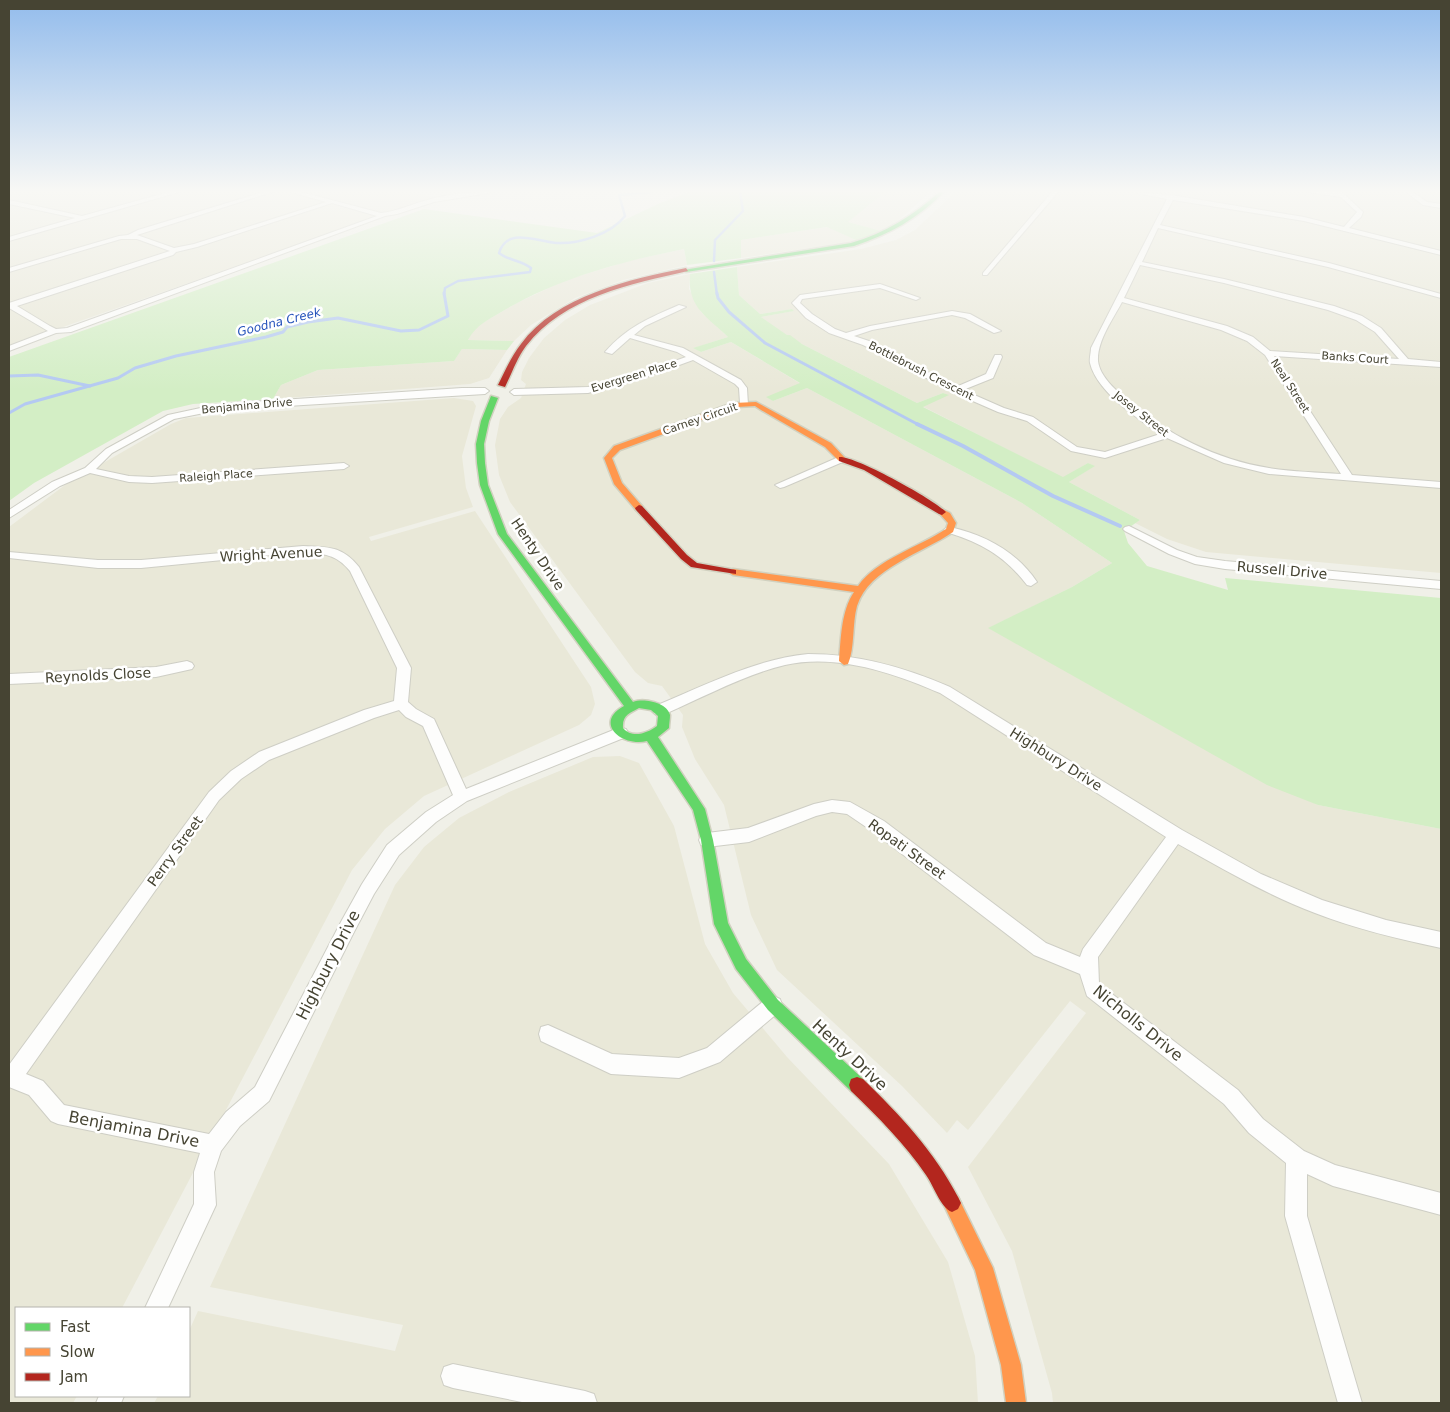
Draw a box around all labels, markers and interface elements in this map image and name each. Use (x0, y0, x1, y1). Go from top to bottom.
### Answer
water label: Goodna Creek (236, 305, 323, 339)
street label: Bottlebrush Crescent (866, 339, 976, 403)
street label: Banks Court (1321, 349, 1390, 367)
street label: Evergreen Place (590, 357, 679, 395)
street label: Neal Street (1268, 357, 1313, 416)
street label: Josey Street (1110, 388, 1172, 440)
street label: Benjamina Drive (201, 396, 293, 416)
street label: Carney Circuit (661, 400, 740, 438)
street label: Raleigh Place (179, 467, 253, 485)
street label: Henty Drive (508, 515, 568, 593)
street label: Wright Avenue (219, 543, 323, 565)
street label: Russell Drive (1236, 558, 1328, 582)
street label: Reynolds Close (45, 664, 151, 686)
street label: Highbury Drive (1007, 724, 1105, 794)
street label: Perry Street (144, 812, 206, 889)
street label: Ropati Street (865, 816, 949, 883)
street label: Highbury Drive (292, 907, 364, 1023)
street label: Nicholls Drive (1089, 981, 1187, 1065)
street label: Henty Drive (809, 1015, 891, 1095)
street label: Benjamina Drive (67, 1107, 201, 1151)
legend (15, 1307, 190, 1397)
text: Fast (60, 1318, 90, 1336)
text: Slow (60, 1343, 95, 1361)
text: Jam (59, 1368, 88, 1386)

